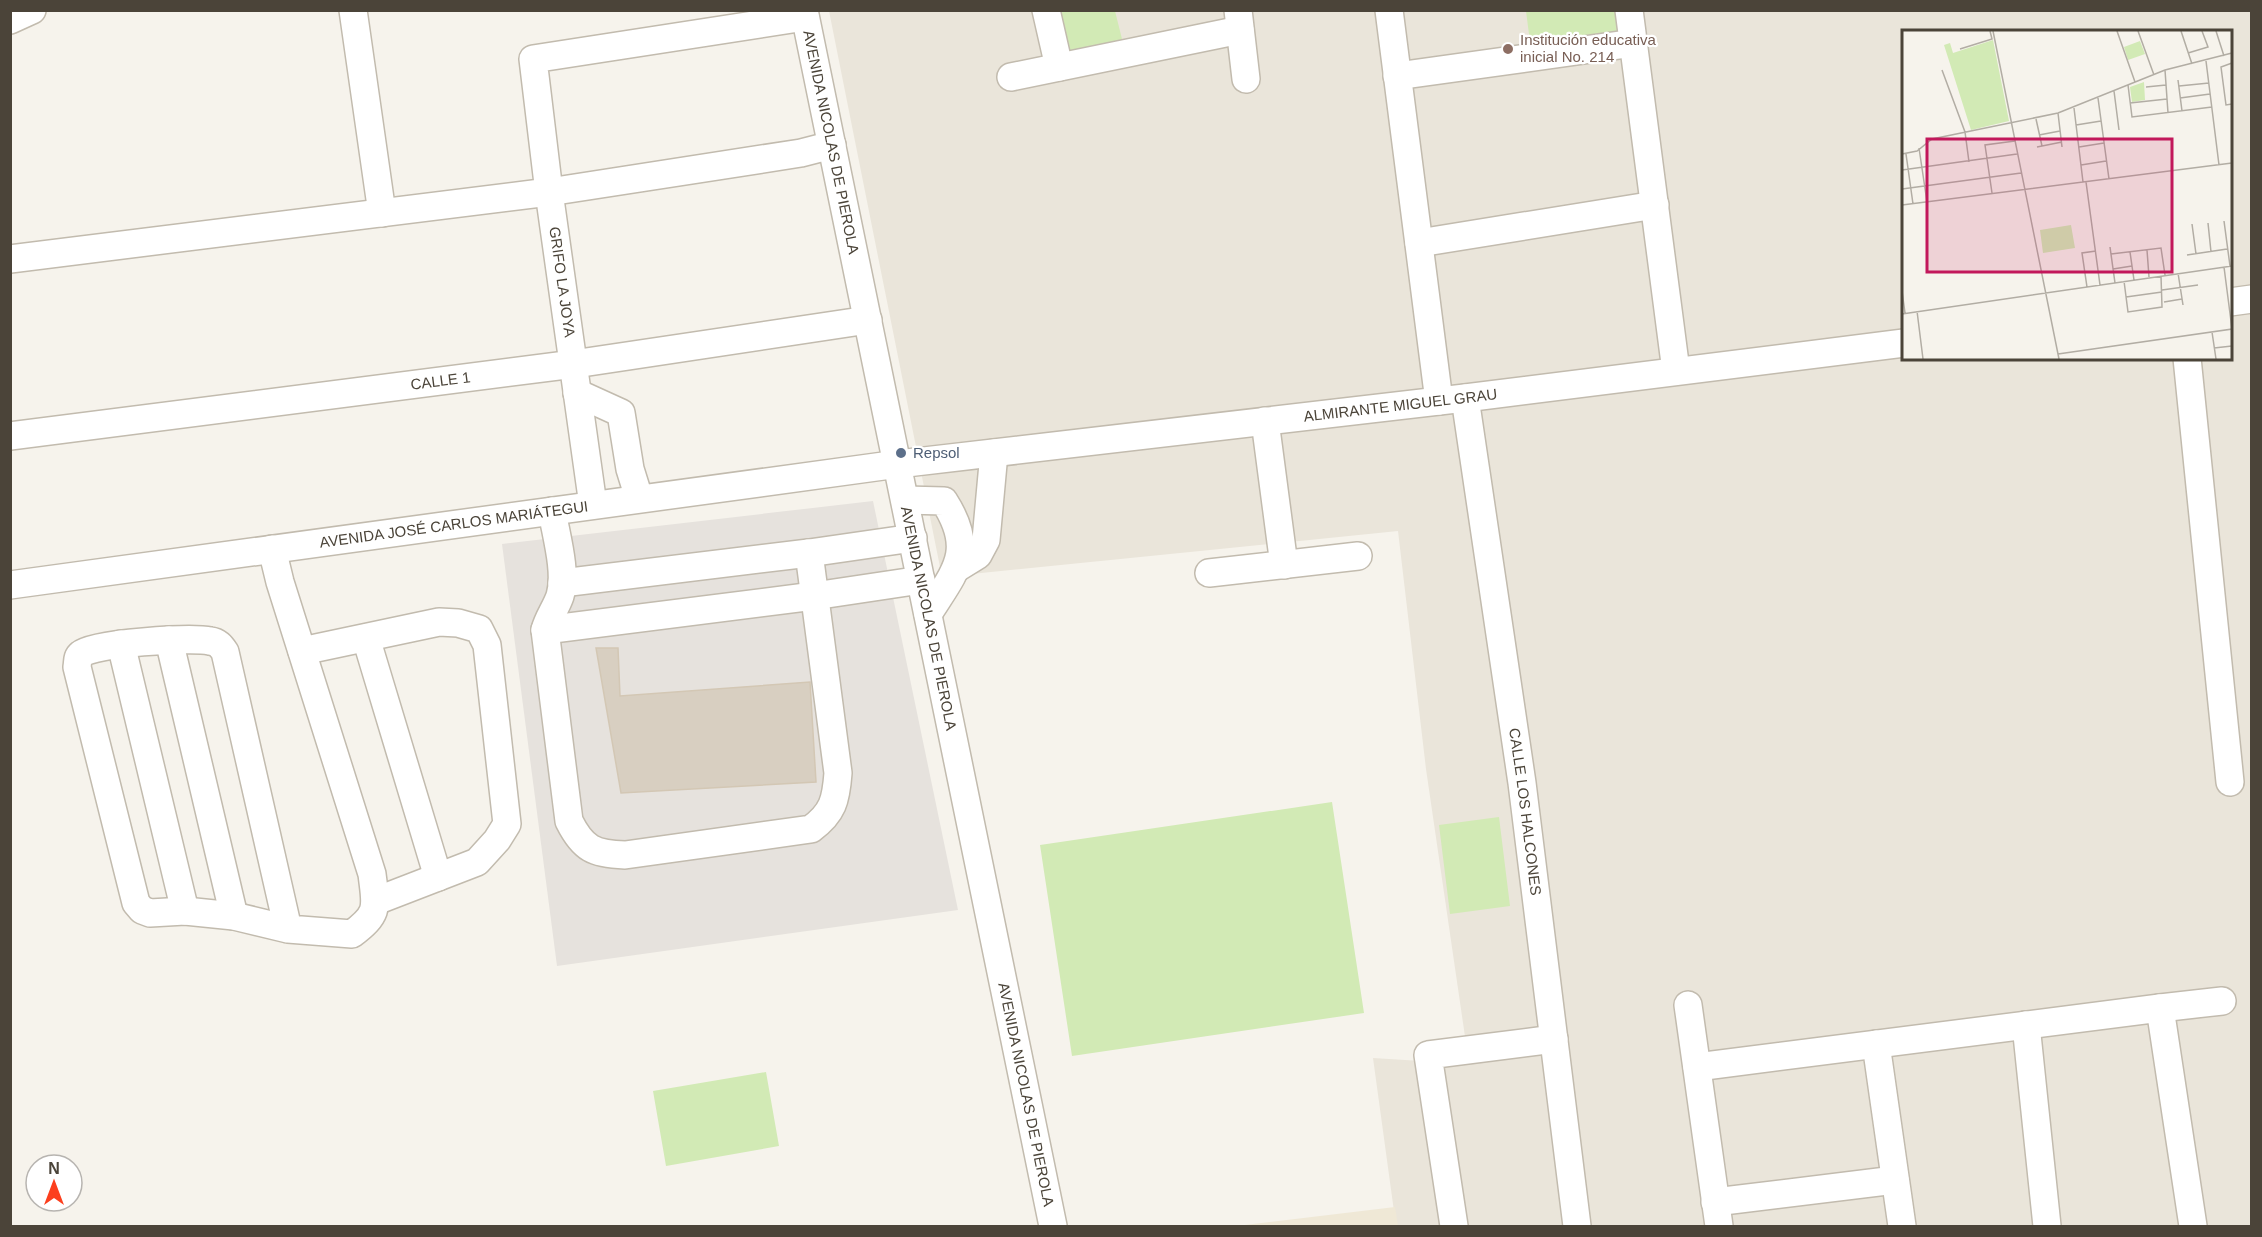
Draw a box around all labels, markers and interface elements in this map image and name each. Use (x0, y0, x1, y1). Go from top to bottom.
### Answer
street label: AVENIDA NICOLAS DE PIEROLA (800, 29, 863, 256)
inset map (1902, 30, 2232, 360)
place label: Institución educativa inicial No. 214 (1520, 31, 1657, 65)
marker: Institución educativa inicial No. 214 (1501, 42, 1515, 56)
street label: GRIFO LA JOYA (546, 226, 579, 338)
street label: CALLE 1 (410, 368, 471, 393)
street label: ALMIRANTE MIGUEL GRAU (1303, 385, 1498, 425)
place label: Repsol (913, 444, 960, 461)
marker: Repsol (894, 446, 908, 460)
street label: AVENIDA JOSÉ CARLOS MARIÁTEGUI (318, 497, 589, 551)
street label: AVENIDA NICOLAS DE PIEROLA (898, 505, 960, 732)
street label: CALLE LOS HALCONES (1506, 727, 1545, 896)
street label: AVENIDA NICOLAS DE PIEROLA (995, 981, 1058, 1208)
north arrow (24, 1153, 84, 1213)
text: N (48, 1160, 60, 1177)

